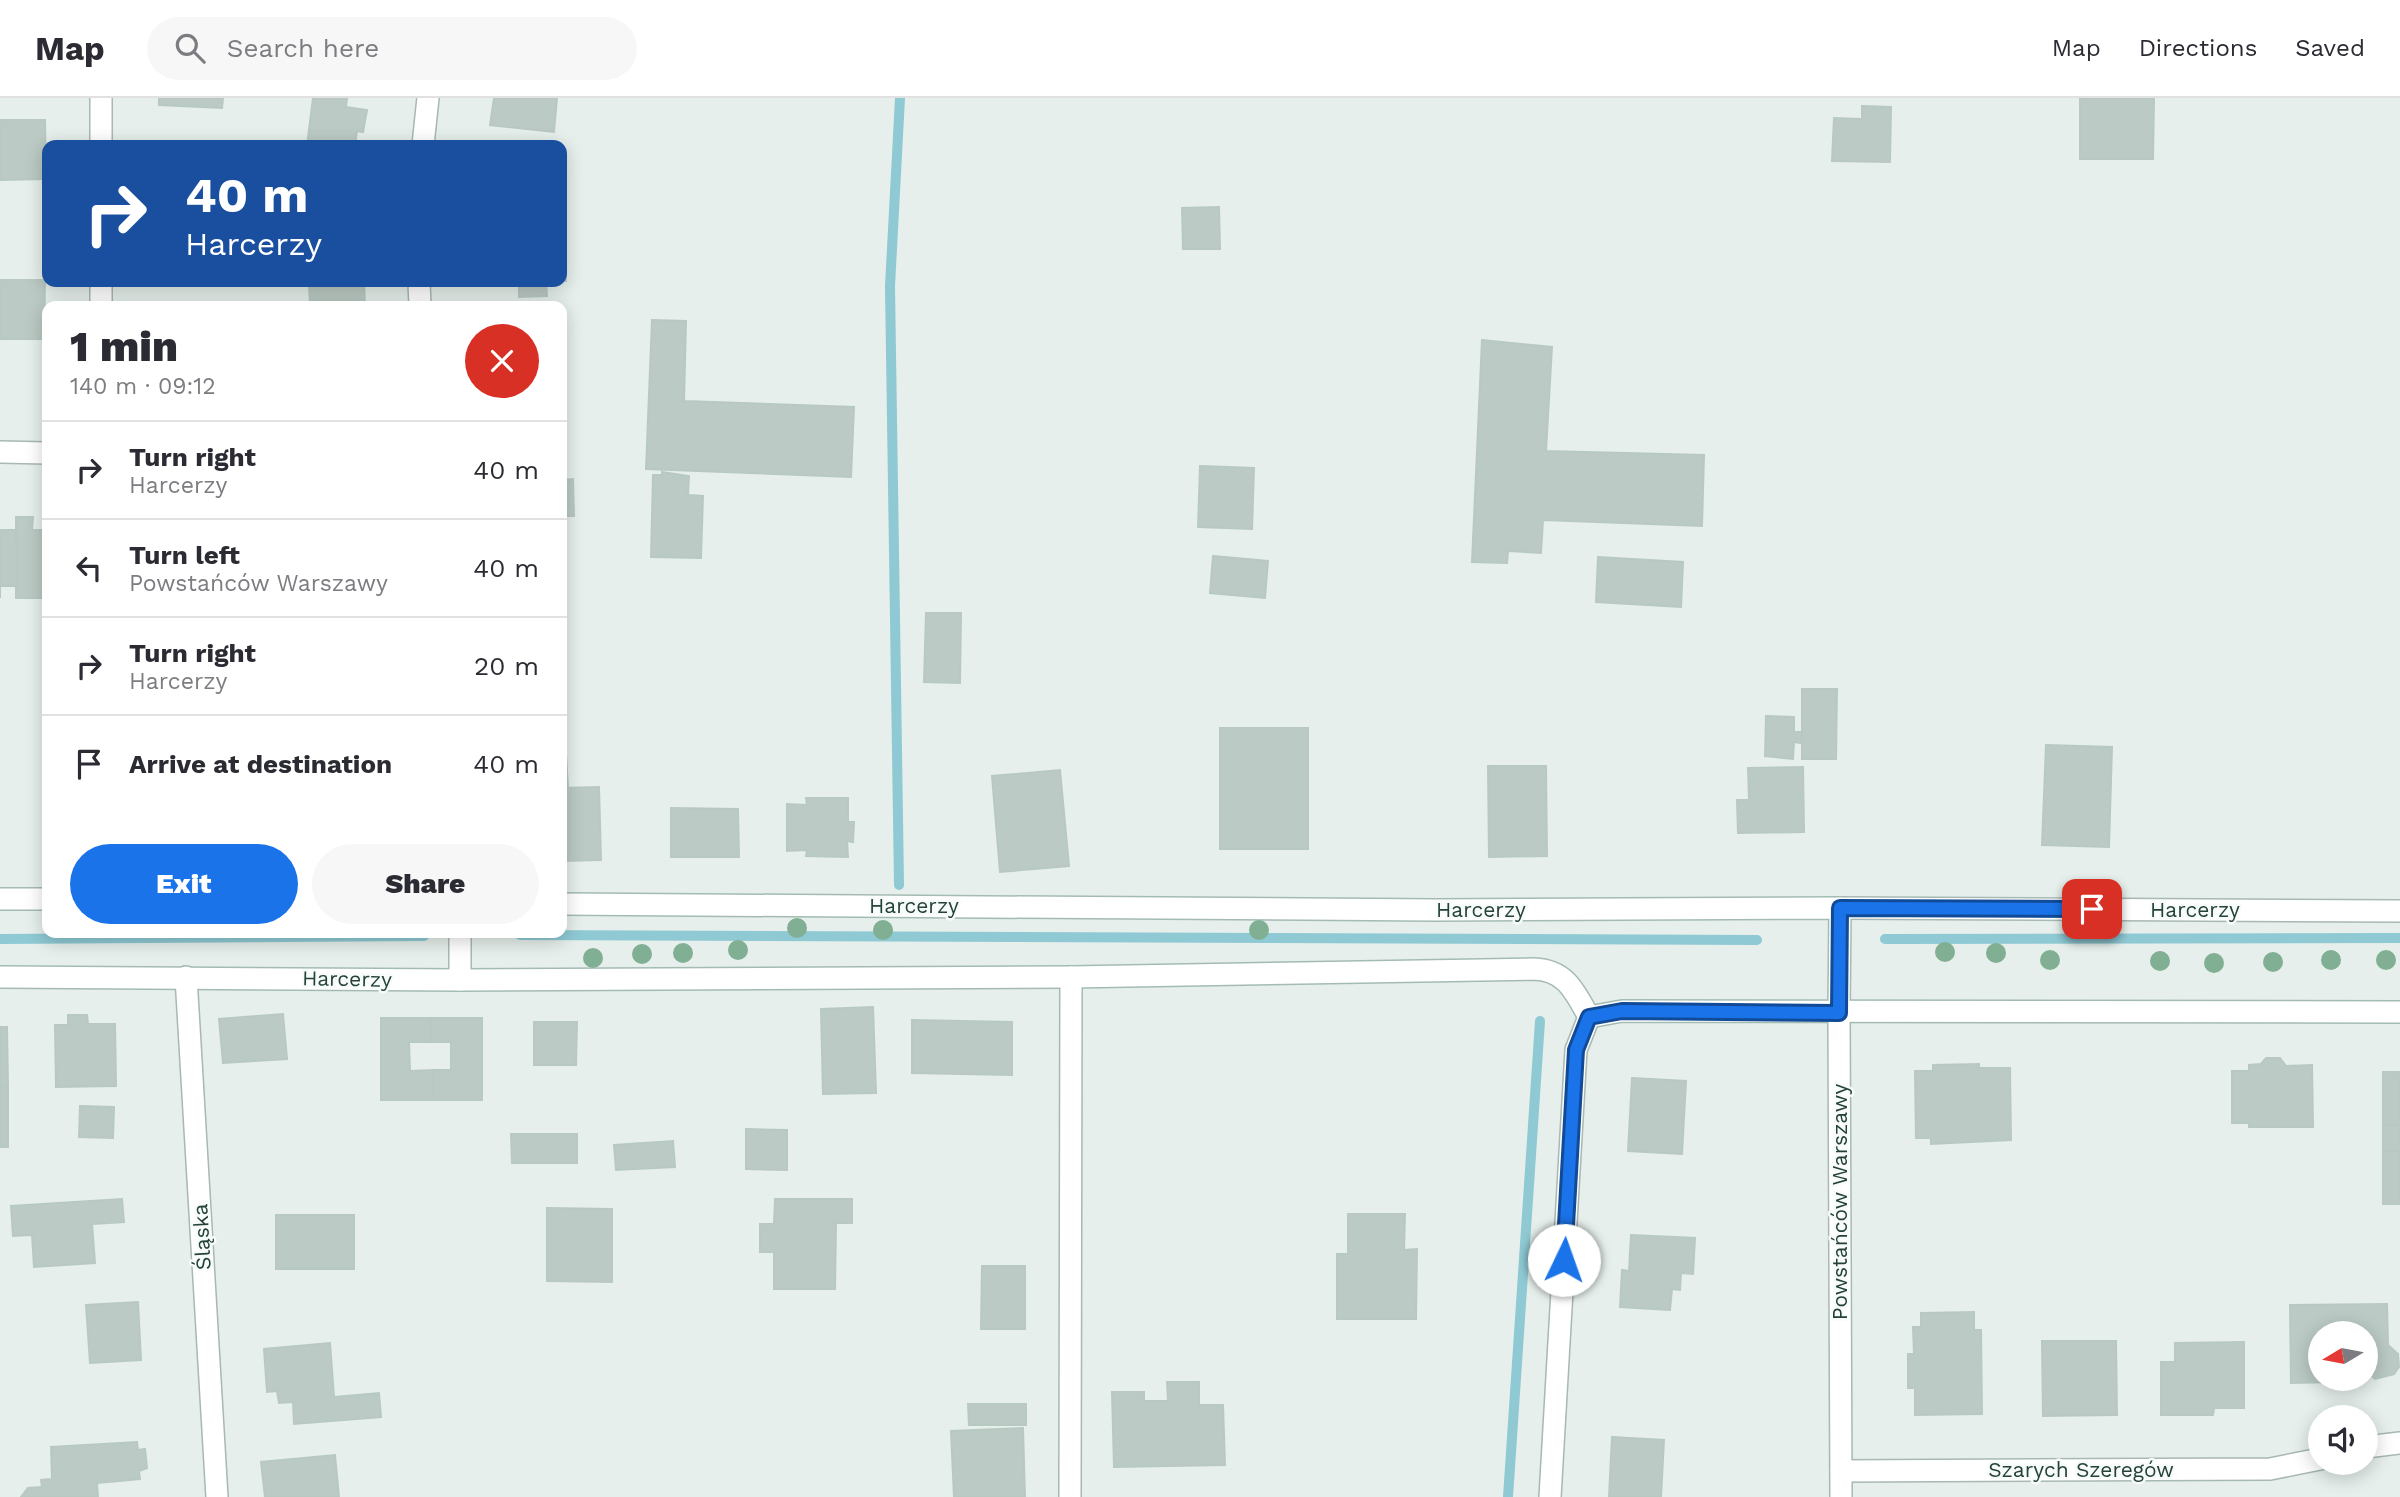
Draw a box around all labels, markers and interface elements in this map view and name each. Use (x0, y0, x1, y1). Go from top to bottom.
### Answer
search box (147, 17, 637, 80)
text: Map (35, 29, 105, 68)
icon: search (171, 29, 209, 67)
text: Search here (227, 33, 379, 63)
text: Map (2052, 34, 2101, 62)
text: Directions (2139, 34, 2257, 62)
text: Saved (2295, 34, 2365, 62)
text: 40 m (185, 166, 308, 224)
icon: right (70, 168, 161, 259)
text: Harcerzy (185, 225, 322, 263)
text: 1 min (70, 322, 178, 371)
button: close (465, 324, 539, 398)
text: 140 m · 09:12 (70, 373, 216, 400)
text: Turn right (129, 442, 256, 472)
icon: right (70, 451, 108, 489)
text: 40 m (473, 455, 539, 485)
text: Harcerzy (129, 472, 227, 499)
text: Turn left (129, 540, 240, 570)
icon: left (70, 549, 108, 587)
text: 40 m (473, 553, 539, 583)
text: Powstańców Warszawy (129, 570, 388, 597)
text: Turn right (129, 638, 256, 668)
icon: right (70, 647, 108, 685)
text: 20 m (474, 651, 539, 681)
text: Harcerzy (129, 668, 227, 695)
icon: arrive (70, 745, 108, 783)
text: Arrive at destination (129, 749, 392, 779)
text: 40 m (473, 749, 539, 779)
button: Exit (70, 844, 298, 924)
button: Share (312, 844, 539, 924)
pin (2062, 879, 2122, 939)
icon: arrive (2073, 890, 2111, 928)
street label: Harcerzy (869, 893, 959, 918)
street label: Harcerzy (1436, 897, 1526, 922)
street label: Harcerzy (2150, 897, 2240, 922)
street label: Harcerzy (302, 965, 392, 992)
street label: Powstańców Warszawy (1827, 1084, 1852, 1320)
street label: Śląska (187, 1203, 216, 1271)
position arrow (1527, 1223, 1601, 1297)
north arrow (2308, 1321, 2378, 1391)
map controls (2308, 1321, 2378, 1475)
button: sound (2308, 1405, 2378, 1475)
street label: Szarych Szeregów (1988, 1457, 2174, 1482)

